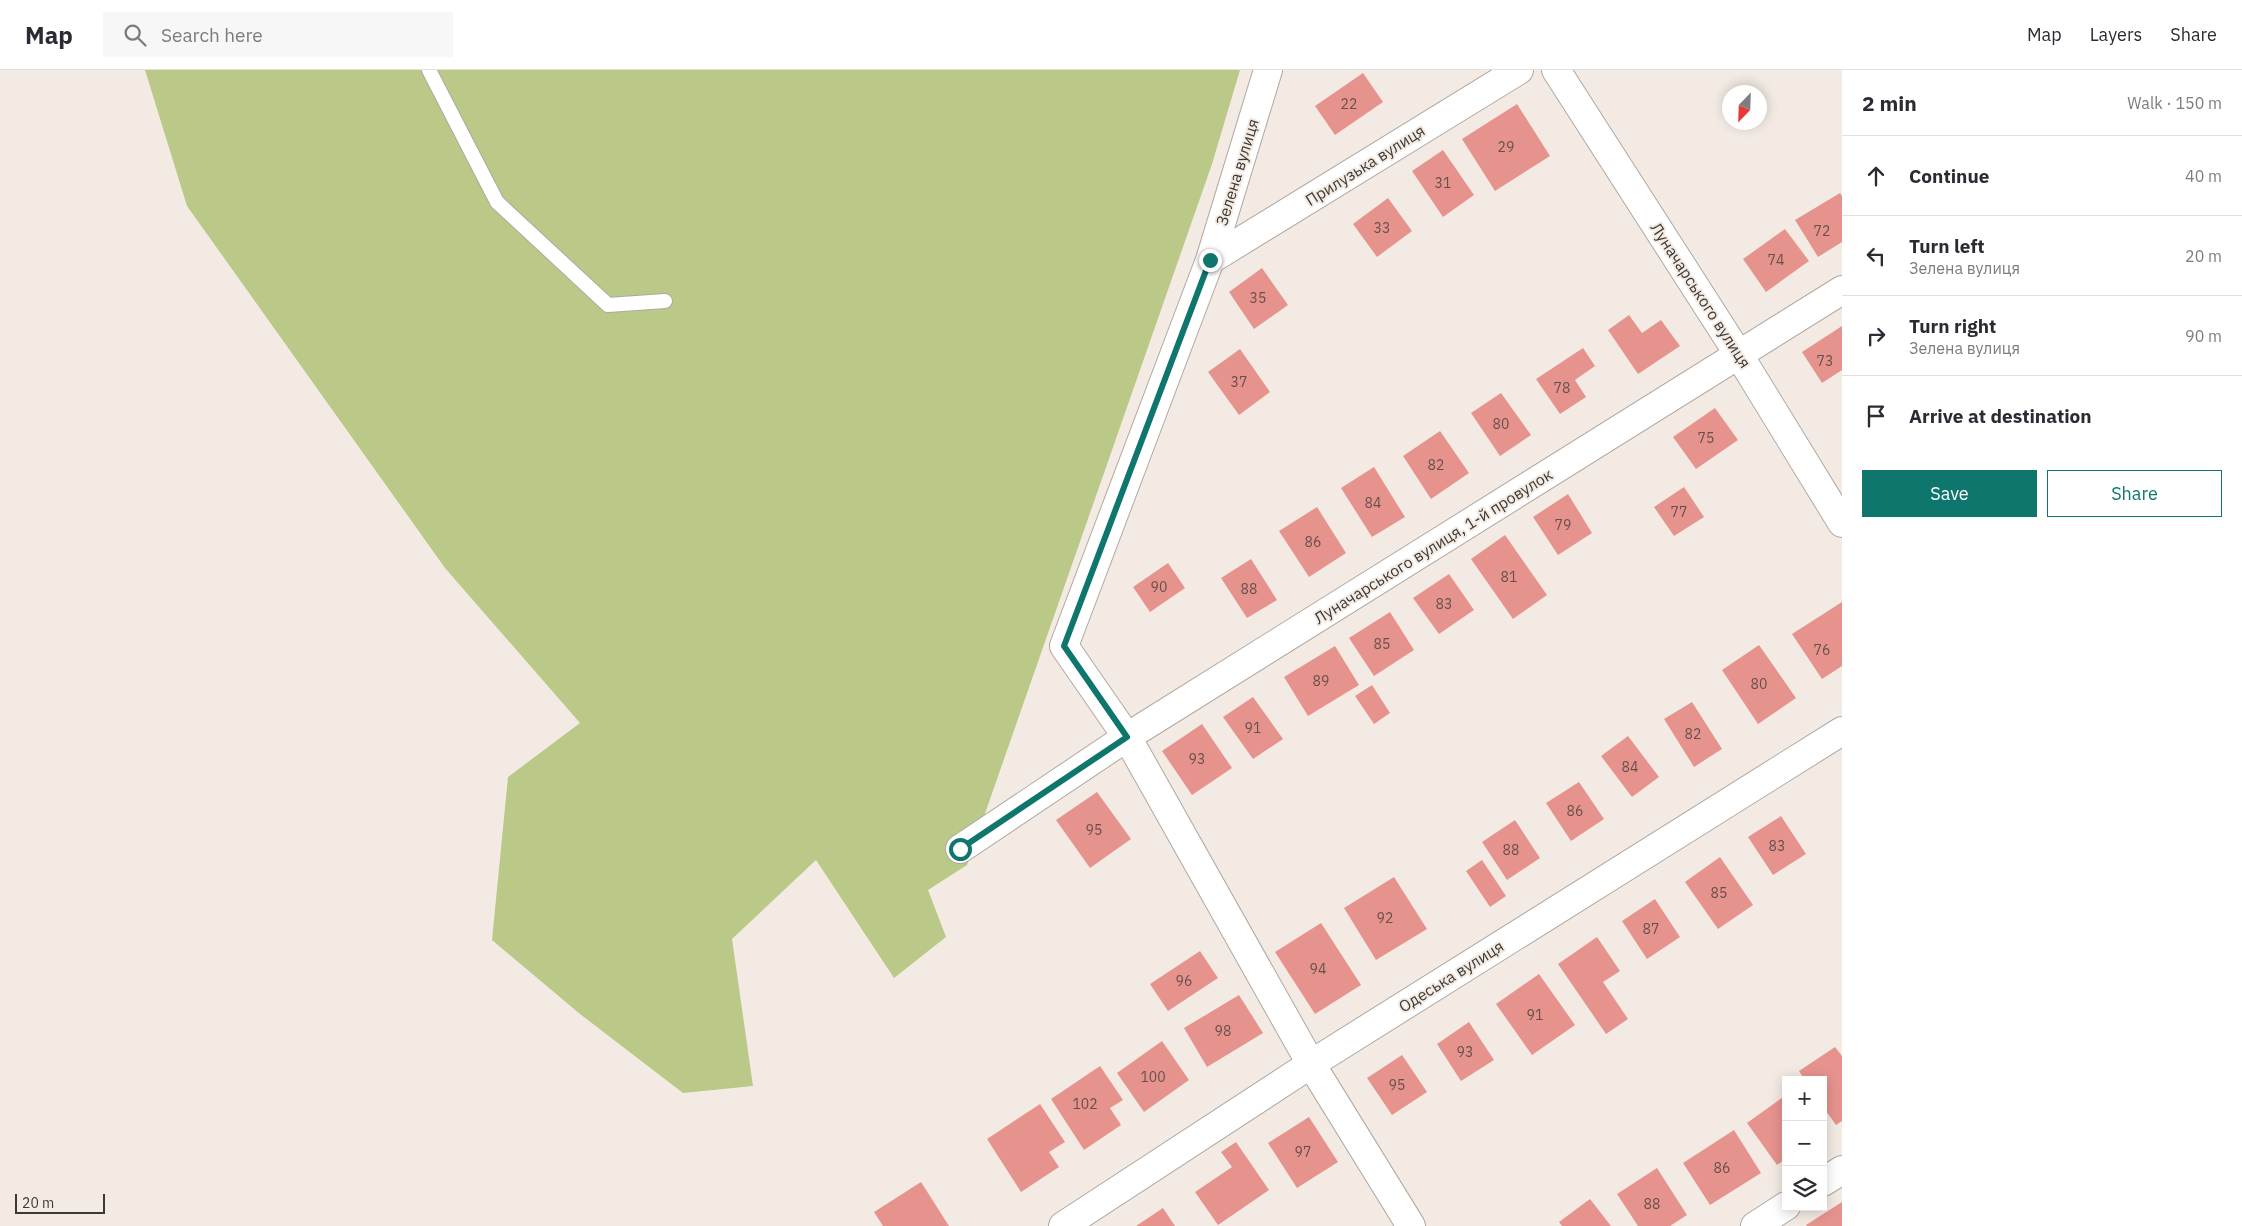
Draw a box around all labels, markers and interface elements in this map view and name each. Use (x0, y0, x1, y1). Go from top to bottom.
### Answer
search box (103, 12, 453, 57)
text: Map (25, 19, 73, 51)
icon: search (121, 21, 149, 49)
text: Search here (161, 23, 263, 47)
text: Map (2027, 23, 2062, 46)
text: Layers (2090, 23, 2142, 46)
text: Share (2170, 23, 2217, 46)
north arrow (1722, 85, 1767, 130)
text: 2 min (1862, 89, 1917, 117)
text: Walk · 150 m (2127, 93, 2222, 113)
house number: 22 (1341, 95, 1357, 113)
street label: Зелена вулиця (1211, 116, 1263, 228)
street label: Прилузька вулиця (1302, 120, 1428, 210)
house number: 29 (1498, 138, 1514, 156)
icon: ahead (1862, 162, 1890, 190)
text: Continue (1909, 164, 1989, 188)
text: 40 m (2185, 166, 2222, 186)
house number: 31 (1435, 174, 1451, 192)
street label: Луначарського вулиця (1646, 218, 1756, 372)
house number: 33 (1374, 219, 1390, 237)
house number: 72 (1814, 222, 1830, 240)
text: Turn left (1909, 234, 1985, 258)
icon: left (1862, 242, 1890, 270)
text: 20 m (2185, 246, 2222, 266)
route end (1199, 249, 1222, 272)
house number: 74 (1768, 251, 1784, 269)
text: Зелена вулиця (1909, 258, 2020, 278)
house number: 35 (1250, 289, 1266, 307)
text: Turn right (1909, 314, 1996, 338)
icon: right (1862, 322, 1890, 350)
text: 90 m (2185, 326, 2222, 346)
text: Зелена вулиця (1909, 338, 2020, 358)
house number: 73 (1817, 352, 1833, 370)
house number: 37 (1231, 373, 1247, 391)
house number: 78 (1554, 379, 1570, 397)
icon: arrive (1862, 402, 1890, 430)
text: Arrive at destination (1909, 404, 2092, 428)
house number: 80 (1493, 415, 1509, 433)
house number: 75 (1698, 429, 1714, 447)
house number: 82 (1428, 456, 1444, 474)
street label: Луначарського вулиця, 1-й провулок (1310, 464, 1556, 628)
button: Save (1862, 470, 2037, 517)
button: Share (2047, 470, 2222, 517)
house number: 84 (1365, 494, 1381, 512)
house number: 77 (1671, 503, 1687, 521)
house number: 79 (1555, 516, 1571, 534)
house number: 86 (1305, 533, 1321, 551)
house number: 81 (1501, 568, 1517, 586)
house number: 90 (1151, 578, 1167, 596)
house number: 88 (1241, 580, 1257, 598)
house number: 83 (1436, 595, 1452, 613)
house number: 85 (1374, 635, 1390, 653)
house number: 76 (1814, 641, 1830, 659)
house number: 89 (1313, 672, 1329, 690)
house number: 80 (1751, 675, 1767, 693)
house number: 91 (1245, 719, 1261, 737)
house number: 82 (1685, 725, 1701, 743)
house number: 93 (1189, 750, 1205, 768)
house number: 84 (1622, 758, 1638, 776)
house number: 86 (1567, 802, 1583, 820)
house number: 95 (1086, 821, 1102, 839)
house number: 83 (1769, 837, 1785, 855)
route start (949, 838, 972, 861)
house number: 88 (1503, 841, 1519, 859)
house number: 85 (1711, 884, 1727, 902)
house number: 92 (1377, 909, 1393, 927)
house number: 87 (1643, 920, 1659, 938)
street label: Одеська вулиця (1395, 936, 1507, 1016)
house number: 94 (1310, 960, 1326, 978)
house number: 96 (1176, 972, 1192, 990)
house number: 91 (1527, 1006, 1543, 1024)
house number: 98 (1215, 1022, 1231, 1040)
house number: 93 (1457, 1043, 1473, 1061)
house number: 100 (1140, 1068, 1166, 1086)
house number: 95 (1389, 1076, 1405, 1094)
map controls (1782, 1076, 1827, 1211)
button: + (1782, 1076, 1827, 1121)
house number: 102 (1072, 1095, 1098, 1113)
button: − (1782, 1121, 1827, 1166)
house number: 97 (1295, 1143, 1311, 1161)
house number: 86 (1714, 1159, 1730, 1177)
button: layers (1782, 1166, 1827, 1211)
scale bar (15, 1191, 105, 1214)
text: 20 m (22, 1194, 54, 1212)
house number: 88 (1644, 1195, 1660, 1213)

